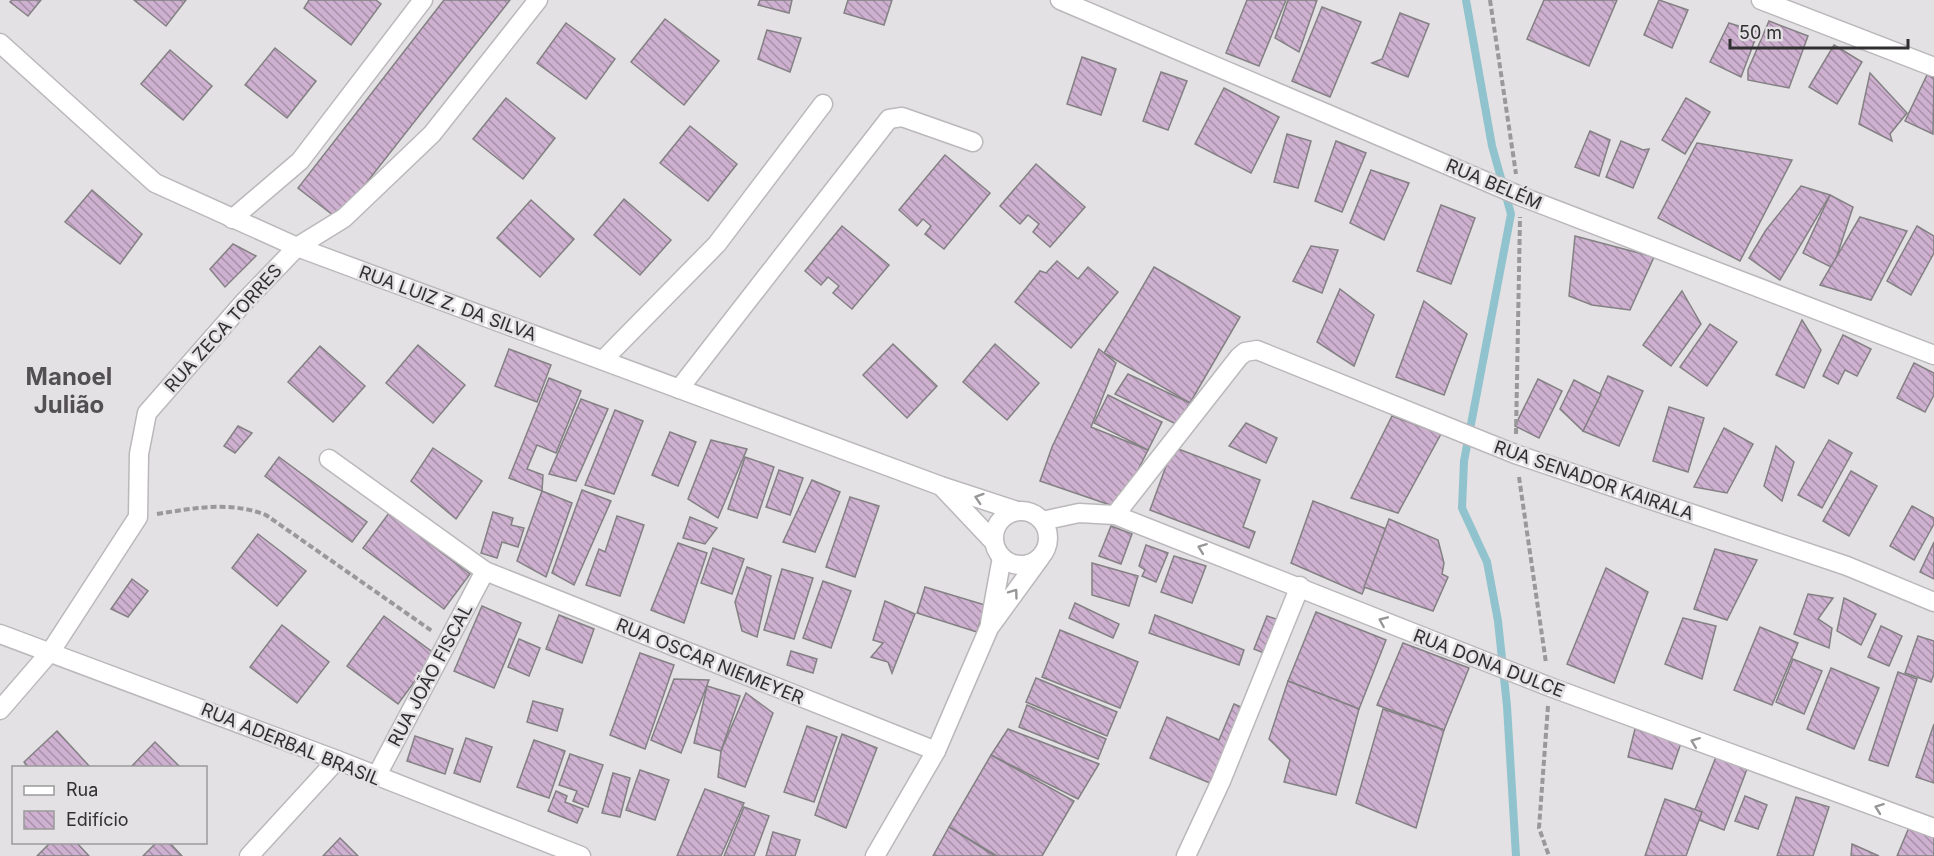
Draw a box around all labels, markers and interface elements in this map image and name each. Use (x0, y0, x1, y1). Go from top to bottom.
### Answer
scale bar (1730, 12, 1908, 50)
text: 50 m (1739, 22, 1782, 43)
street label: RUA BELÉM (1443, 153, 1545, 214)
street label: RUA ZECA TORRES (160, 260, 286, 396)
street label: RUA LUIZ Z. DA SILVA (356, 261, 540, 345)
district label: Manoel Julião (26, 362, 112, 419)
street label: RUA SENADOR KAIRALA (1491, 436, 1697, 524)
one-way arrow (974, 493, 985, 506)
one-way arrow (1198, 543, 1208, 556)
one-way arrow (1007, 589, 1018, 600)
street label: RUA JOÃO FISCAL (383, 600, 476, 750)
street label: RUA OSCAR NIEMEYER (613, 614, 807, 708)
one-way arrow (1379, 616, 1390, 628)
street label: RUA DONA DULCE (1411, 625, 1567, 701)
street label: RUA ADERBAL BRASIL (198, 698, 384, 790)
one-way arrow (1691, 736, 1701, 749)
legend (12, 766, 207, 844)
text: Rua (66, 779, 98, 800)
one-way arrow (1874, 802, 1885, 815)
text: Edifício (66, 809, 129, 830)

